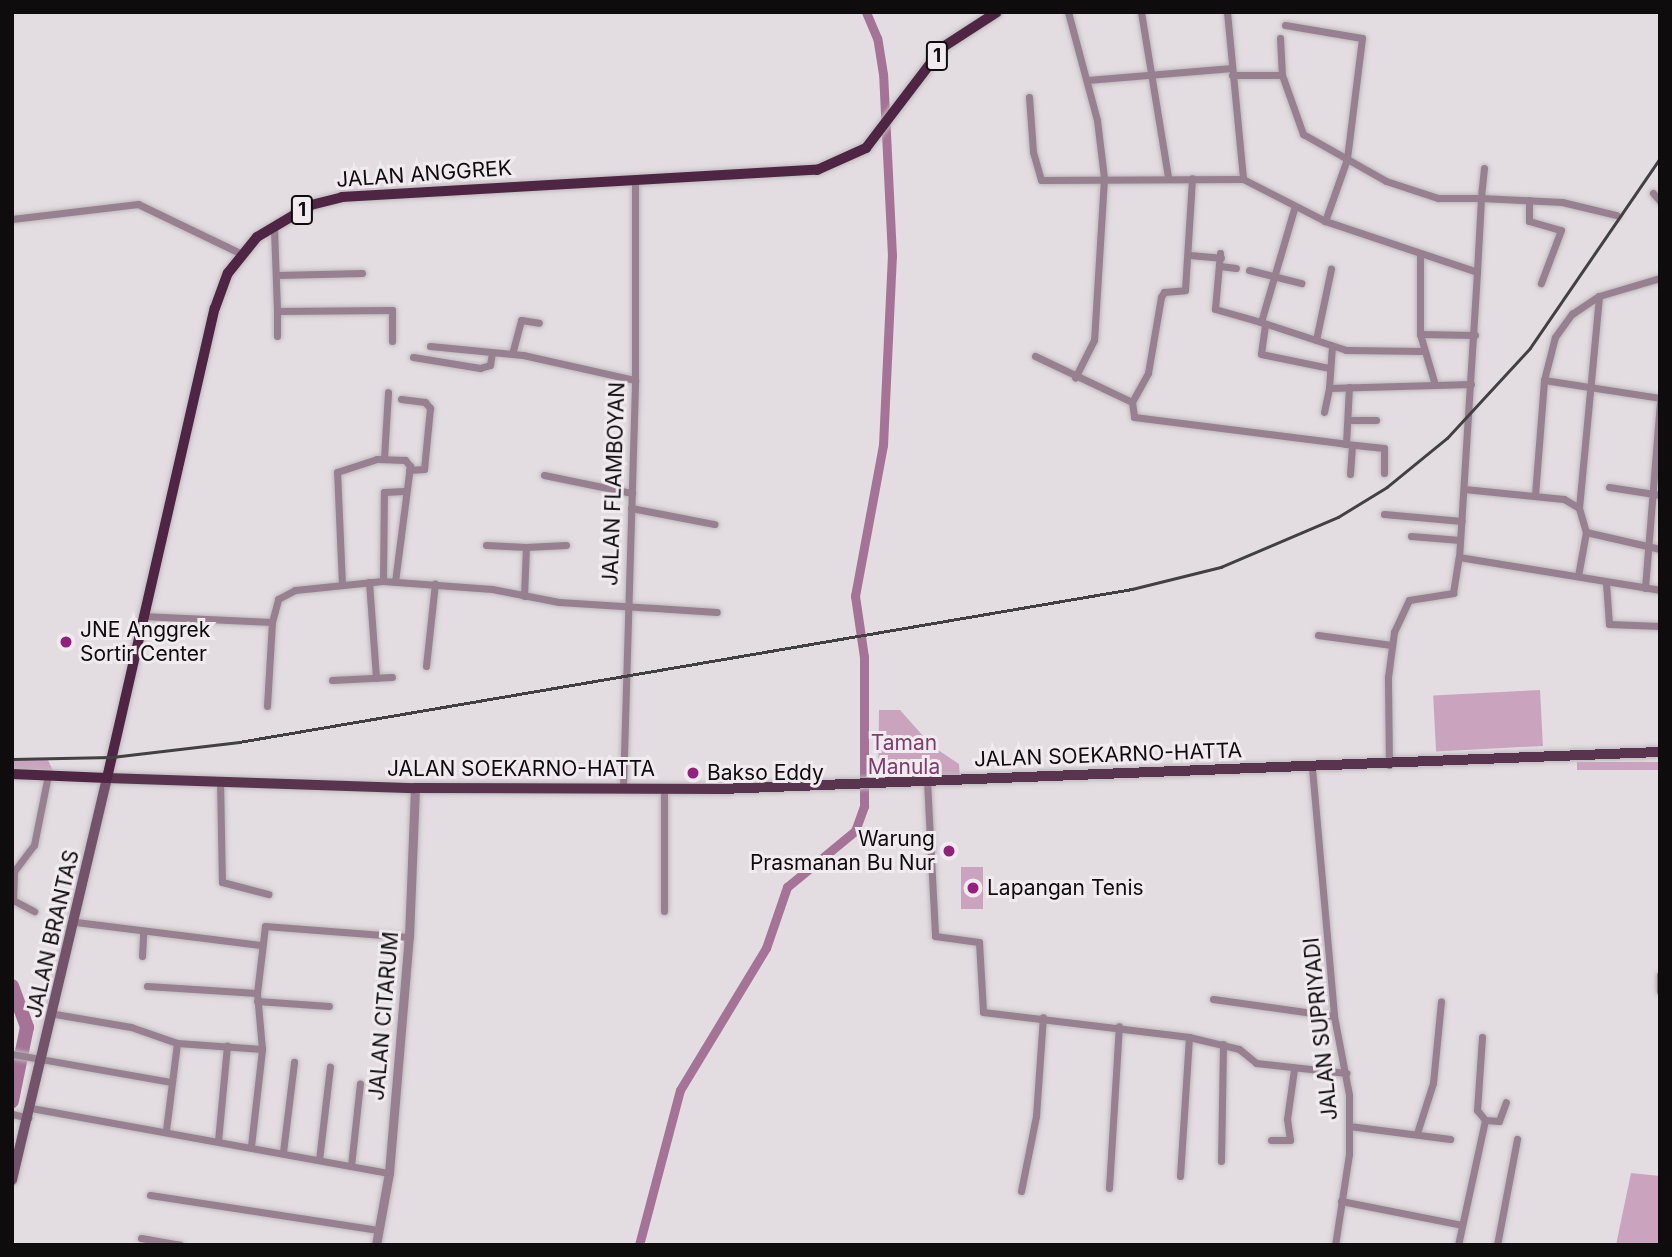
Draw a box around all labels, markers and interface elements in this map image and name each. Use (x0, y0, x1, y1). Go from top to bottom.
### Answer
road number: 1 (925, 40, 949, 72)
street label: JALAN ANGGREK (335, 155, 513, 193)
road number: 1 (290, 194, 314, 226)
street label: JALAN FLAMBOYAN (598, 382, 630, 586)
place label: JNE Anggrek Sortir Center (80, 617, 210, 667)
marker: JNE Anggrek Sortir Center (58, 634, 74, 650)
park label: Taman Manula (868, 730, 940, 780)
street label: JALAN SOEKARNO-HATTA (974, 738, 1242, 772)
street label: JALAN SOEKARNO-HATTA (387, 756, 655, 782)
place label: Bakso Eddy (707, 760, 824, 786)
marker: Bakso Eddy (685, 765, 701, 781)
place label: Warung Prasmanan Bu Nur (750, 826, 935, 876)
marker: Warung Prasmanan Bu Nur (941, 843, 957, 859)
street label: JALAN BRANTAS (21, 848, 85, 1020)
place label: Lapangan Tenis (987, 875, 1144, 901)
marker: Lapangan Tenis (965, 880, 981, 896)
street label: JALAN CITARUM (364, 930, 404, 1102)
street label: JALAN SUPRIYADI (1299, 936, 1343, 1122)

